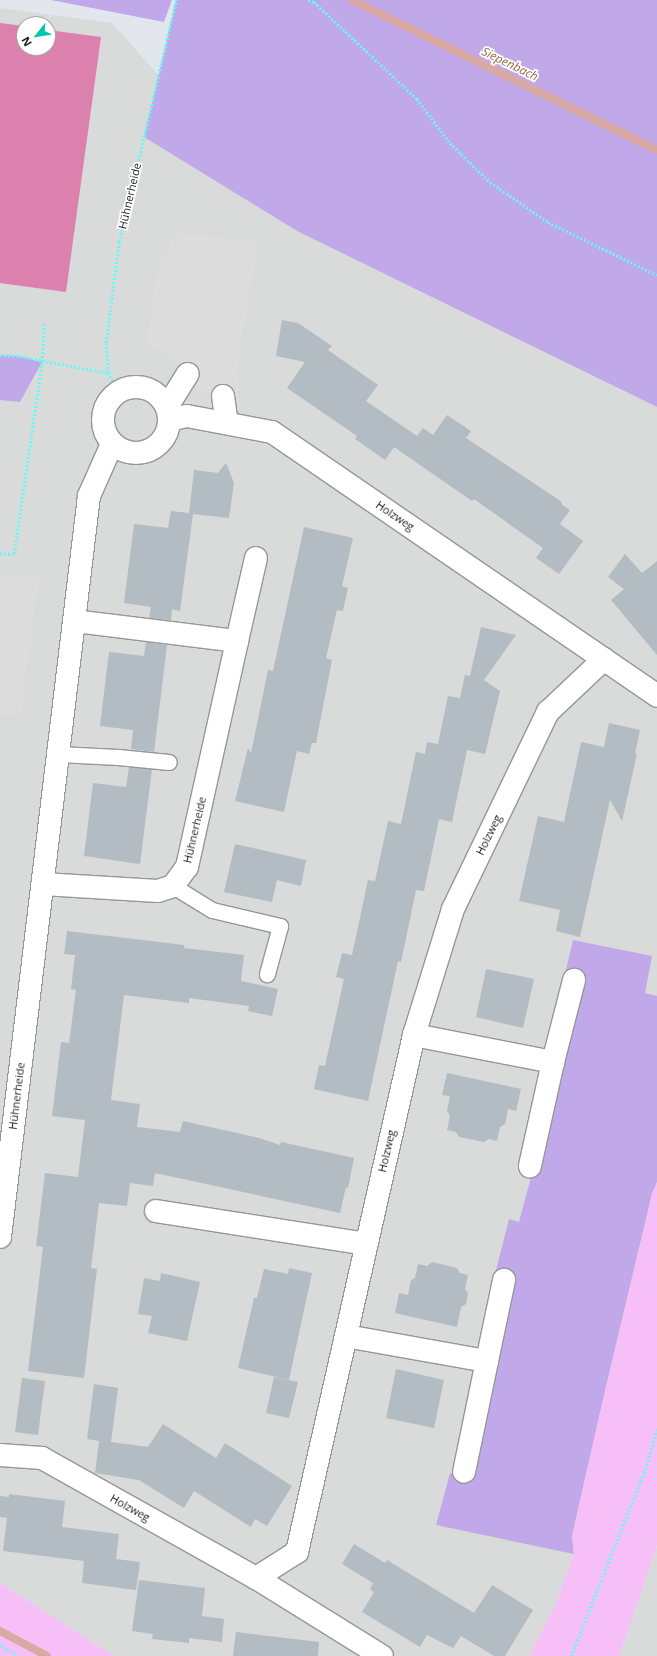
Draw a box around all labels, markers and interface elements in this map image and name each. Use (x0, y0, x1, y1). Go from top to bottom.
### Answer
north arrow (16, 16, 56, 56)
text: N (17, 34, 35, 49)
water label: Siepenbach (479, 44, 541, 84)
street label: Hühnerheide (116, 162, 144, 230)
street label: Holzweg (373, 498, 417, 534)
street label: Hühnerheide (181, 796, 209, 864)
street label: Holzweg (474, 813, 504, 857)
street label: Hühnerheide (6, 1062, 28, 1130)
street label: Holzweg (376, 1128, 398, 1174)
street label: Holzweg (108, 1492, 152, 1524)

